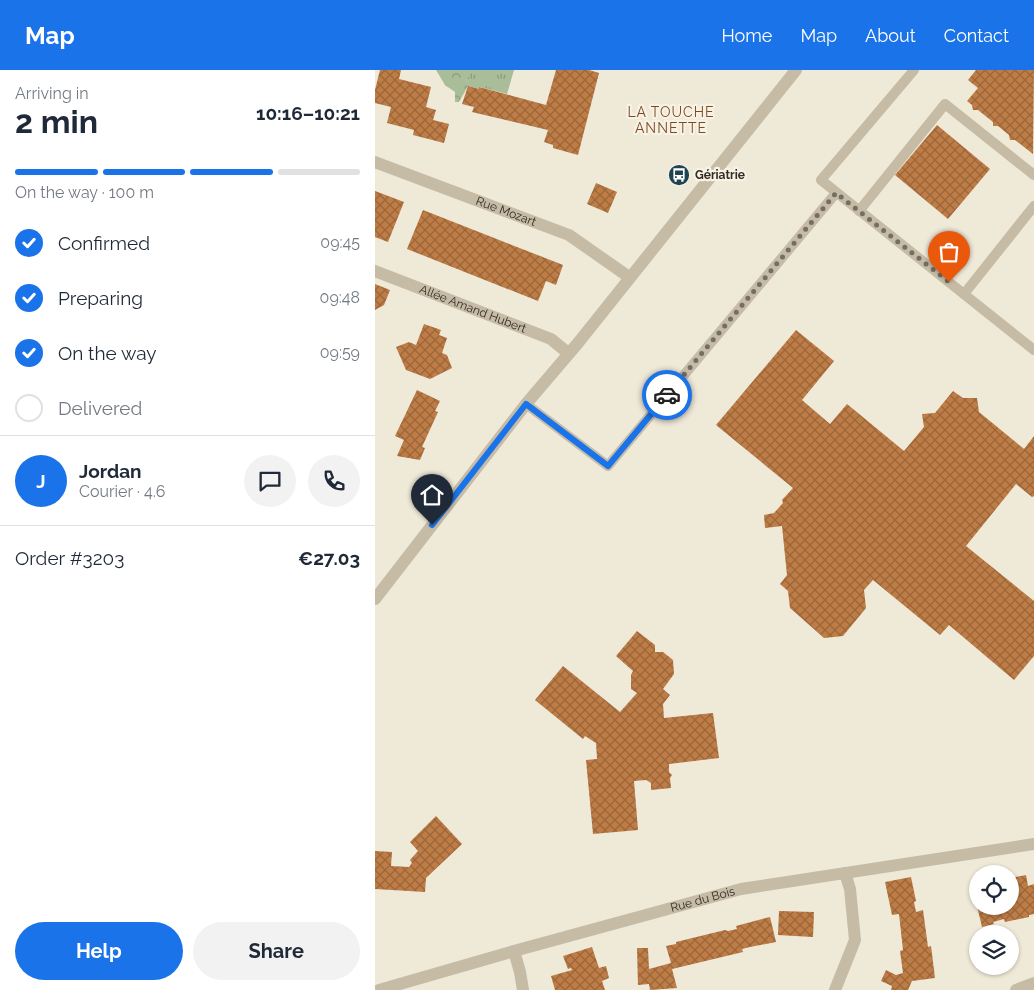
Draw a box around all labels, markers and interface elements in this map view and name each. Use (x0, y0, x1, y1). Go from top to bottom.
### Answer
text: Map (25, 21, 75, 50)
text: Home (721, 25, 772, 46)
text: Map (800, 25, 837, 46)
text: About (865, 25, 916, 46)
text: Contact (944, 25, 1009, 46)
text: Arriving in (15, 84, 89, 103)
text: 10:16–10:21 (256, 102, 360, 124)
text: 2 min (15, 103, 98, 140)
district label: LA TOUCHE ANNETTE (627, 104, 715, 136)
bus stop icon: Gériatrie (667, 163, 691, 187)
place label: Gériatrie (695, 168, 745, 182)
text: On the way · 100 m (15, 183, 154, 202)
street label: Rue Mozart (474, 194, 538, 229)
icon: check (15, 229, 43, 257)
pin (928, 231, 970, 282)
text: Confirmed (58, 232, 150, 254)
text: 09:45 (320, 233, 360, 252)
icon: bag (935, 238, 963, 266)
street label: Allée Amand Hubert (418, 282, 528, 336)
icon: check (15, 284, 43, 312)
text: Preparing (58, 287, 143, 309)
text: 09:48 (320, 288, 360, 307)
icon: check (15, 339, 43, 367)
text: On the way (58, 342, 157, 364)
text: 09:59 (320, 343, 360, 362)
courier (642, 370, 692, 420)
icon: car (653, 381, 681, 409)
text: Delivered (58, 397, 142, 419)
button: chat (244, 455, 296, 507)
button: phone (308, 455, 360, 507)
text: Jordan (79, 460, 142, 482)
text: J (36, 470, 46, 492)
pin (411, 474, 453, 525)
icon: home (418, 481, 446, 509)
text: Courier · 4.6 (79, 482, 165, 501)
text: Order #3203 (15, 547, 124, 569)
text: €27.03 (298, 547, 360, 569)
map controls (969, 865, 1019, 975)
button: locate (969, 865, 1019, 915)
street label: Rue du Bois (669, 884, 737, 915)
button: Help (15, 922, 183, 980)
button: Share (193, 922, 360, 980)
button: layers (969, 925, 1019, 975)

